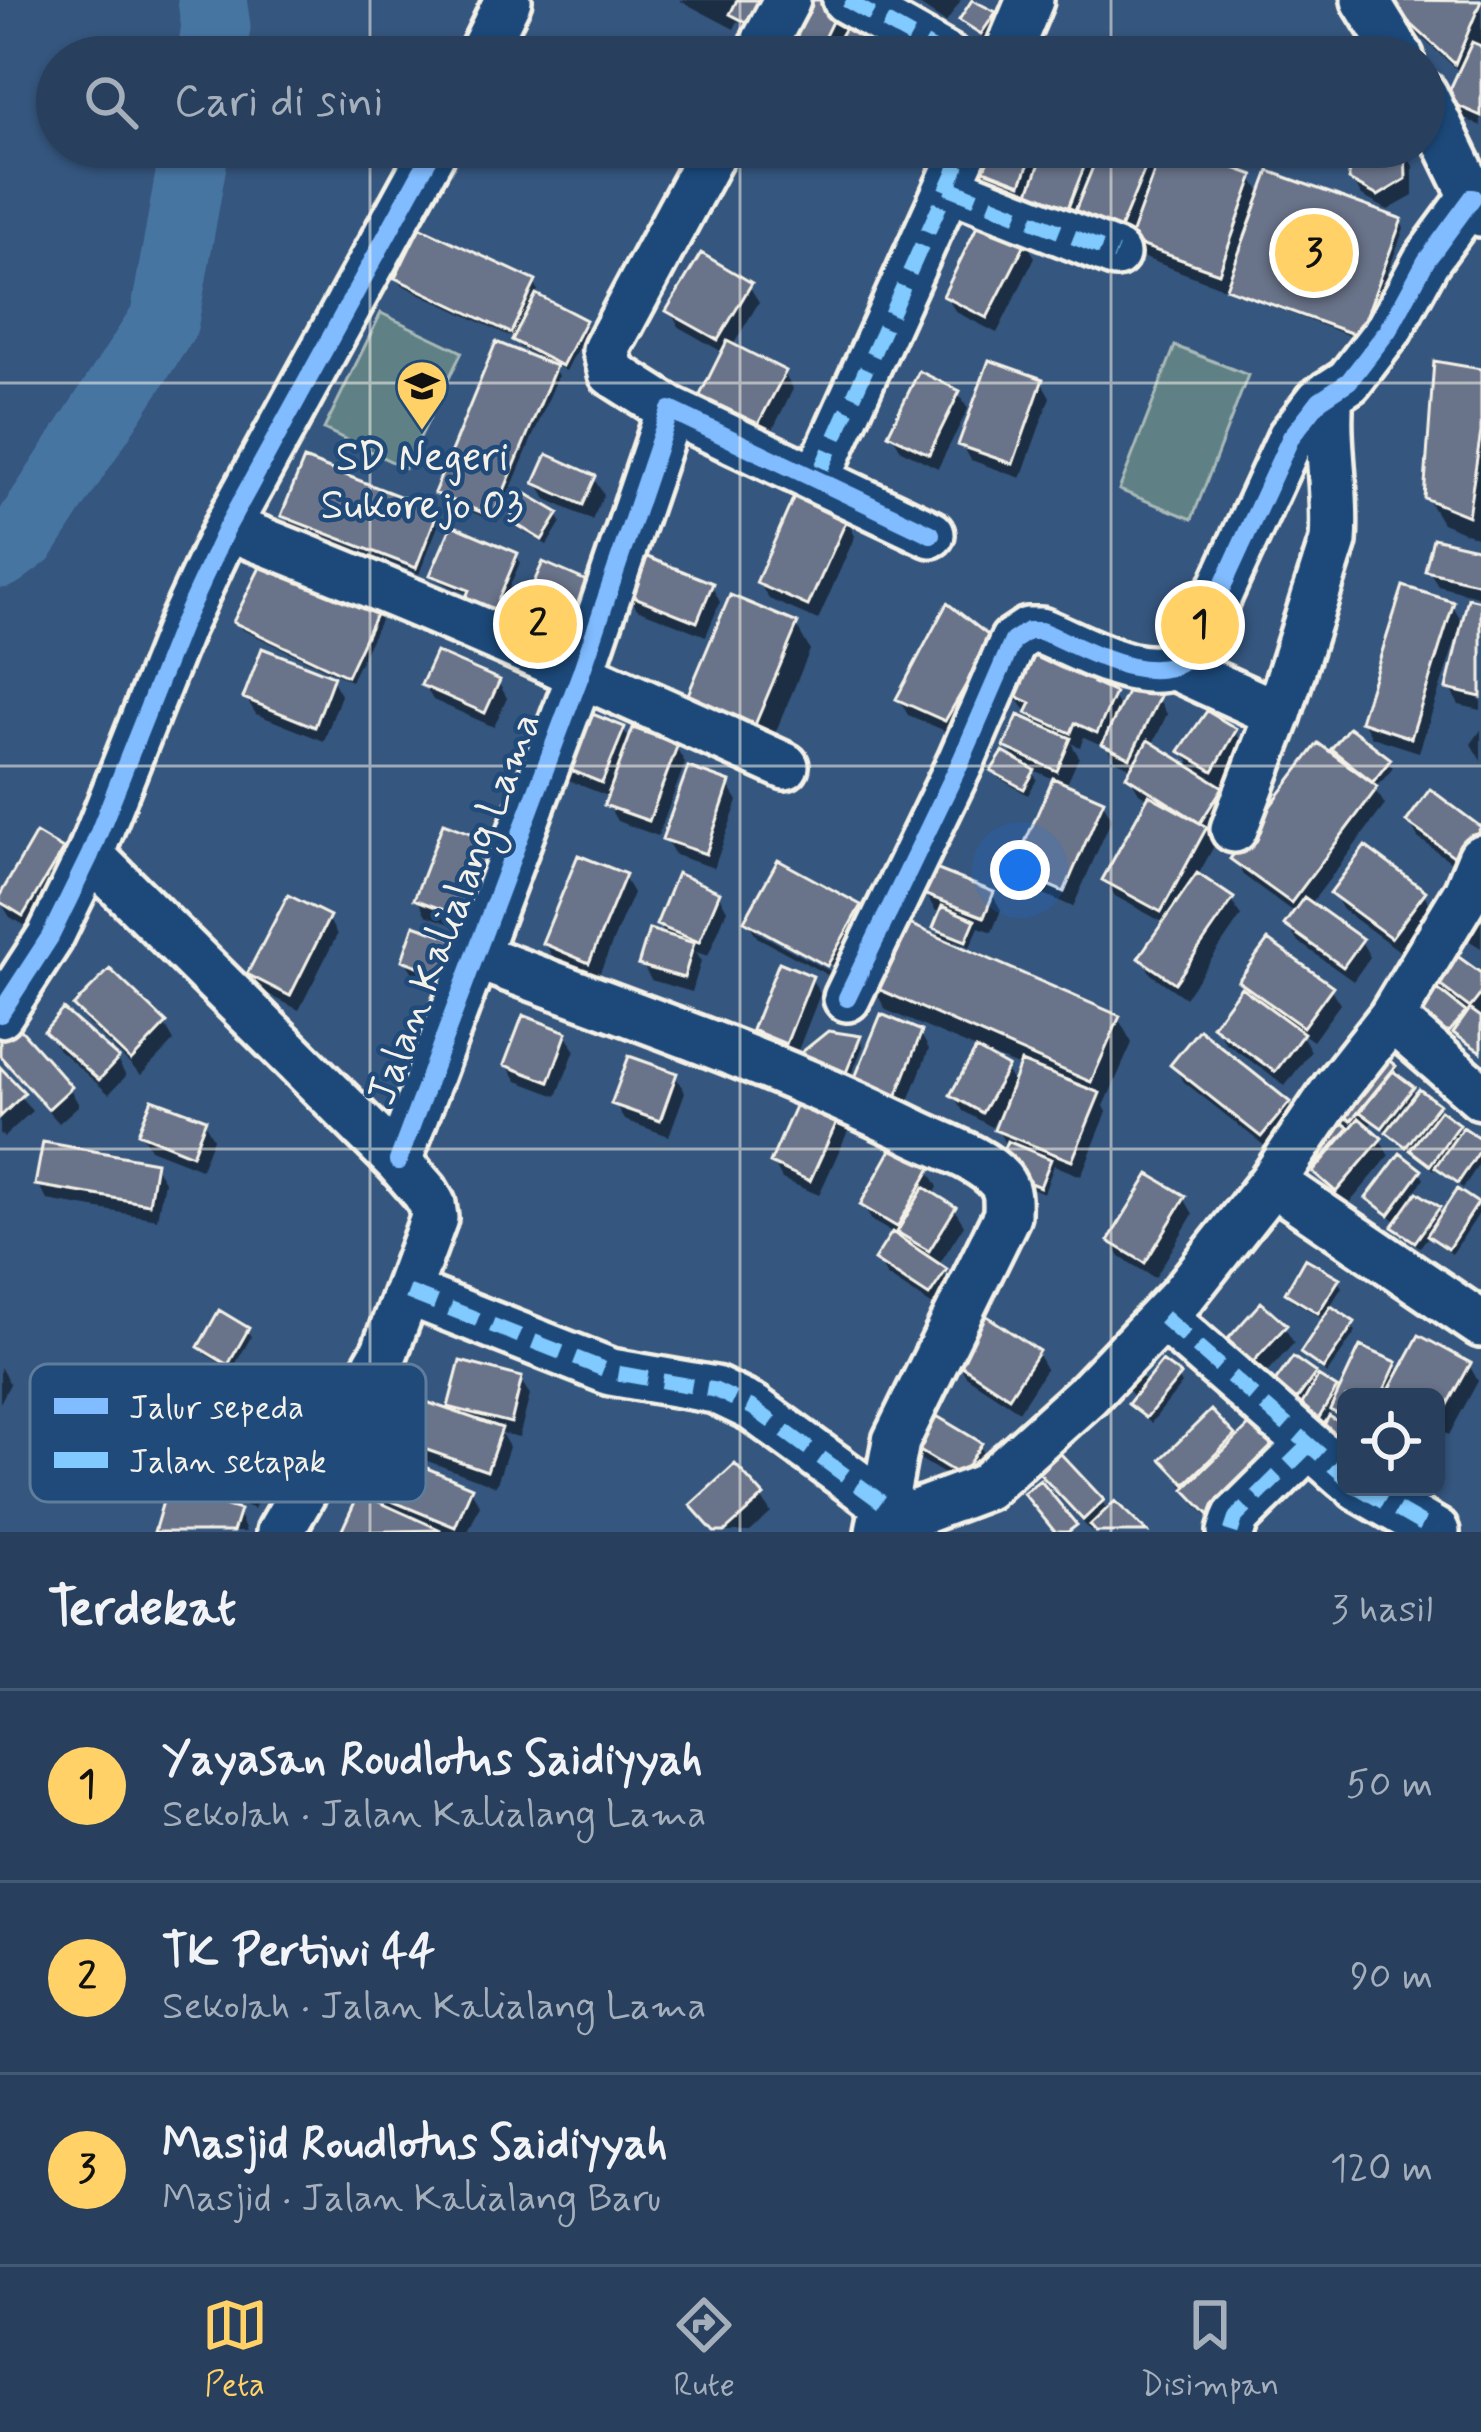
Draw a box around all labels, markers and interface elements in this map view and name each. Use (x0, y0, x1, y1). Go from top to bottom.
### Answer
search box (36, 36, 1445, 168)
icon: search (78, 69, 144, 135)
text: Cari di sini (174, 73, 383, 132)
pin: 3 (1275, 208, 1353, 298)
school or university icon: SD Negeri Sukorejo 03 (394, 358, 450, 432)
place label: SD Negeri Sukorejo 03 (321, 431, 524, 534)
pin: 2 (499, 579, 577, 669)
pin: 1 (1161, 580, 1239, 670)
street label: Jalan Kalialang Lama (355, 705, 558, 1114)
your location (990, 840, 1050, 900)
legend (30, 1364, 426, 1502)
text: Jalur sepeda (129, 1387, 304, 1431)
map controls (1337, 1388, 1445, 1496)
button: locate (1337, 1388, 1445, 1496)
text: Jalan setapak (129, 1441, 326, 1485)
text: Terdekat (48, 1577, 236, 1643)
text: 3 hasil (1331, 1585, 1433, 1636)
text: Yayasan Roudlotus Saidiyyah (162, 1731, 703, 1790)
text: 1 (78, 1760, 96, 1811)
text: 50 m (1346, 1760, 1433, 1811)
text: Sekolah · Jalan Kalialang Lama (162, 1790, 706, 1841)
text: TK Pertiwi 44 (162, 1923, 435, 1982)
text: 2 (77, 1952, 97, 2003)
text: 90 m (1350, 1952, 1433, 2003)
text: Sekolah · Jalan Kalialang Lama (162, 1982, 706, 2033)
text: Masjid Roudlotus Saidiyyah (162, 2115, 668, 2174)
text: 3 (78, 2144, 96, 2195)
text: 120 m (1330, 2144, 1433, 2195)
text: Masjid · Jalan Kalialang Baru (162, 2174, 661, 2225)
tab: Peta (202, 2292, 268, 2408)
tab: Rute (671, 2292, 737, 2408)
tab: Disimpan (1141, 2292, 1279, 2408)

